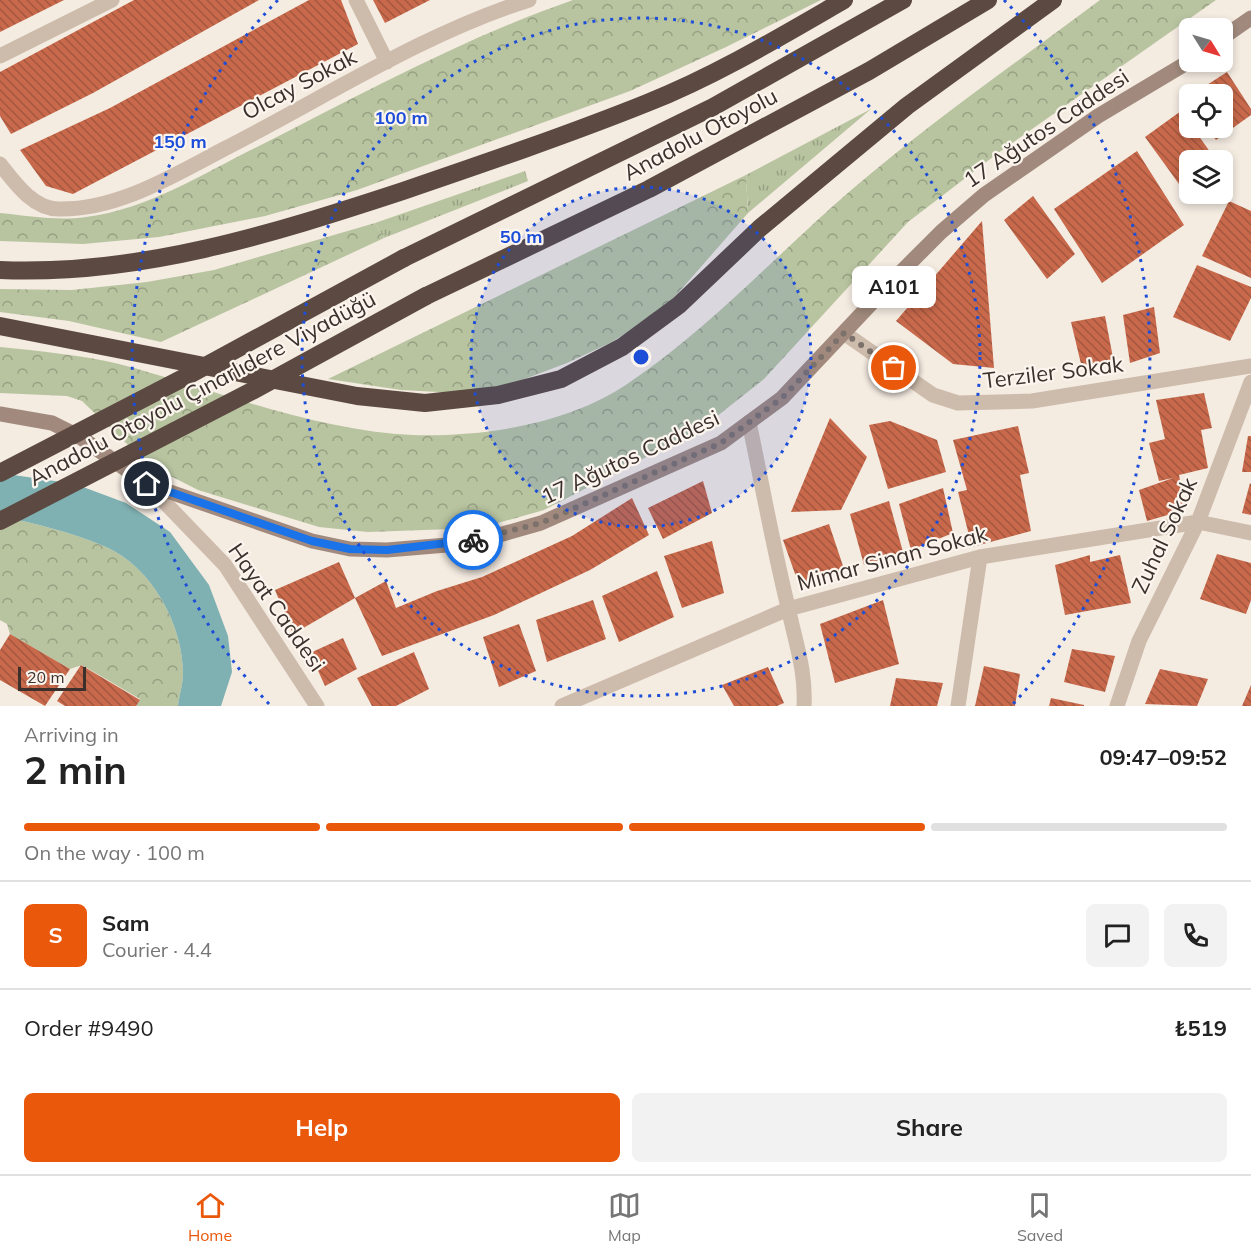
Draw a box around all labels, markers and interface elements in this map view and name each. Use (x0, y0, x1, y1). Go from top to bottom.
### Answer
north arrow (1179, 18, 1233, 72)
map controls (1179, 18, 1233, 204)
street label: Olcay Sokak (237, 42, 362, 126)
street label: 17 Ağutos Caddesi (958, 62, 1134, 194)
street label: Anadolu Otoyolu (618, 82, 782, 186)
button: locate (1179, 84, 1233, 138)
text: 100 m (374, 106, 428, 129)
text: 150 m (153, 130, 207, 153)
button: layers (1179, 150, 1233, 204)
text: 50 m (500, 225, 542, 248)
callout: A101 (852, 266, 936, 308)
text: A101 (869, 274, 920, 299)
street label: Anadolu Otoyolu Çınarlıdere Viyadüğü (24, 284, 380, 492)
pin (868, 342, 919, 393)
centre of rings (631, 347, 651, 367)
street label: Terziler Sokak (981, 349, 1125, 395)
icon: bag (877, 351, 910, 384)
street label: 17 Ağutos Caddesi (536, 403, 724, 511)
pin (121, 458, 172, 509)
icon: home (130, 467, 163, 500)
street label: Zuhal Sokak (1125, 472, 1203, 597)
courier (443, 510, 503, 570)
street label: Mimar Sinan Sokak (794, 519, 991, 597)
icon: bike (457, 524, 490, 557)
street label: Hayat Caddesi (222, 537, 332, 677)
scale bar (18, 664, 86, 692)
text: 20 m (27, 667, 64, 687)
text: Arriving in (24, 722, 119, 747)
text: 09:47–09:52 (1099, 743, 1227, 771)
text: 2 min (24, 745, 127, 794)
text: On the way · 100 m (24, 840, 205, 865)
button: chat (1086, 904, 1149, 967)
button: phone (1164, 904, 1227, 967)
text: Sam (102, 909, 150, 937)
text: S (48, 921, 63, 949)
text: Courier · 4.4 (102, 937, 212, 962)
text: Order #9490 (24, 1014, 154, 1042)
text: ₺519 (1174, 1014, 1227, 1042)
button: Help (24, 1093, 620, 1162)
button: Share (632, 1093, 1227, 1162)
tab: Home (188, 1189, 232, 1245)
tab: Map (608, 1189, 641, 1245)
tab: Saved (1017, 1189, 1063, 1245)

